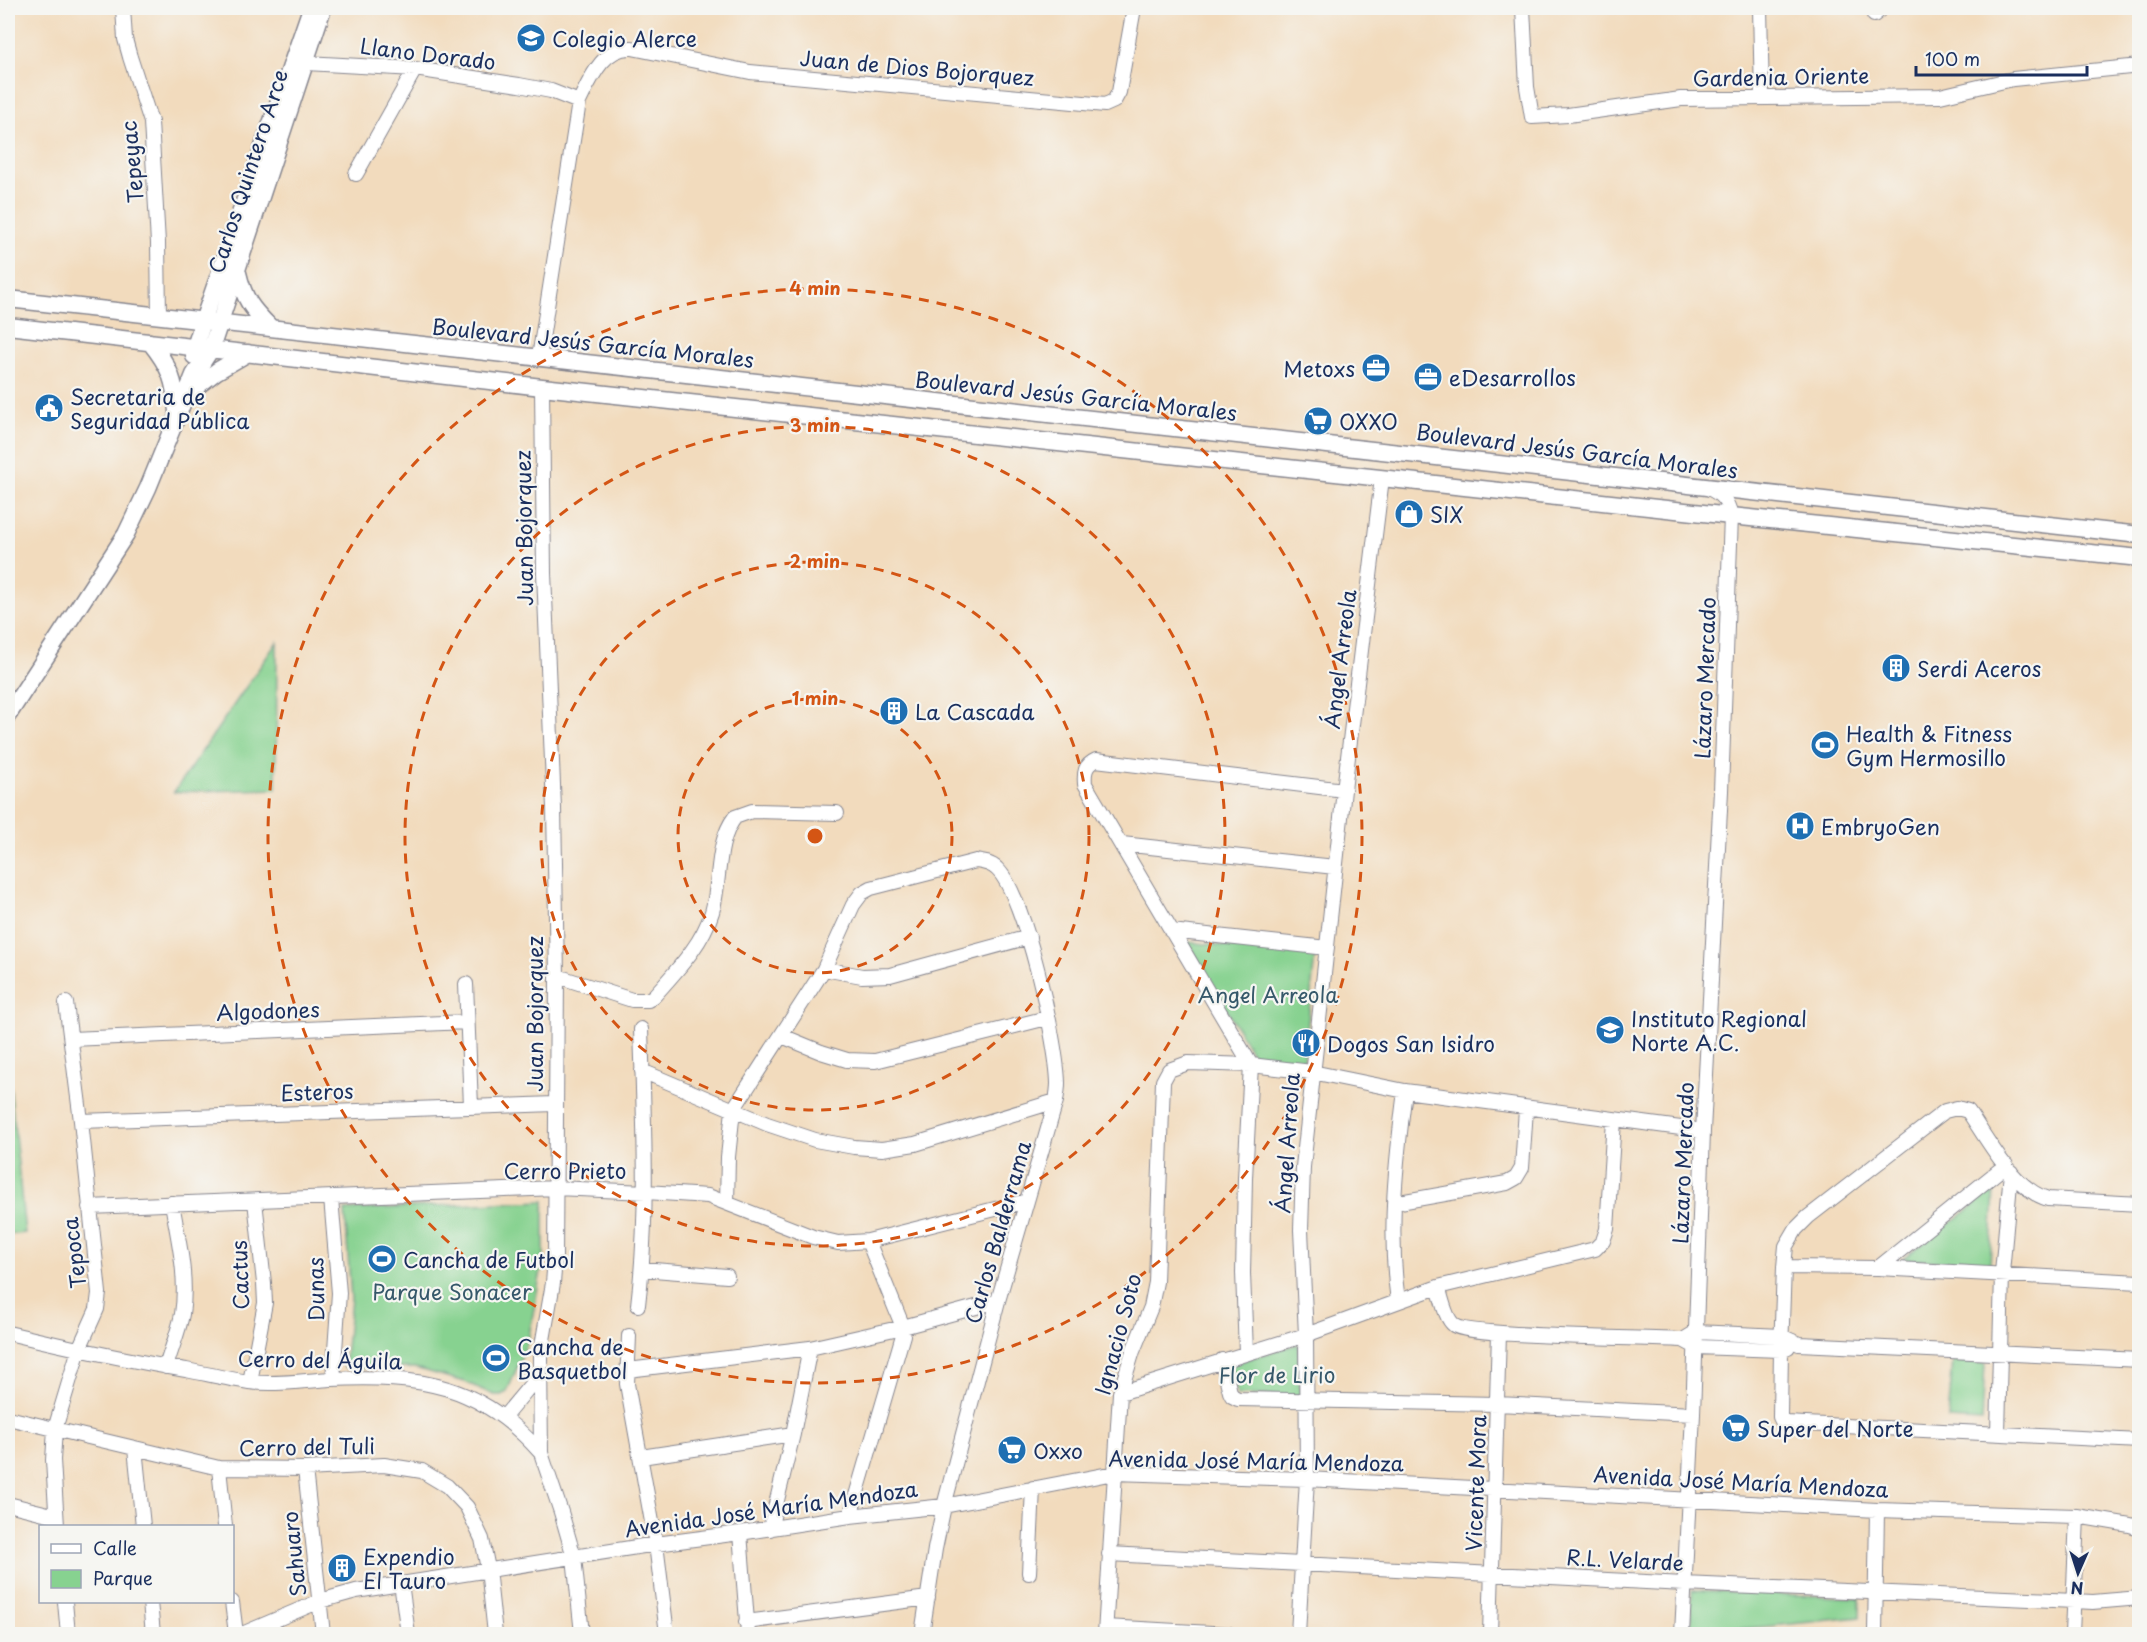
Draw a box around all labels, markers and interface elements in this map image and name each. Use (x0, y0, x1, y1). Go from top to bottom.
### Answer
school or university icon: Colegio Alerce (515, 22, 547, 54)
place label: Colegio Alerce (552, 22, 697, 54)
street label: Llano Dorado (358, 29, 498, 77)
scale bar (1916, 39, 2087, 77)
street label: Juan de Dios Bojorquez (799, 41, 1035, 93)
text: 100 m (1925, 45, 1980, 72)
street label: Gardenia Oriente (1692, 58, 1870, 94)
street label: Carlos Quintero Arce (199, 65, 295, 277)
street label: Tepeyac (111, 120, 151, 204)
text: 4 min (789, 274, 841, 301)
street label: Boulevard Jesús García Morales (430, 309, 756, 375)
place label: Metoxs (1283, 352, 1355, 384)
office icon: Metoxs (1360, 352, 1392, 384)
office icon: eDesarrollos (1412, 361, 1444, 393)
place label: eDesarrollos (1449, 361, 1576, 393)
street label: Boulevard Jesús García Morales (913, 362, 1239, 428)
place label: Secretaria de Seguridad Pública (70, 380, 250, 436)
public building icon: Secretaria de Seguridad Pública (33, 392, 65, 424)
supermarket icon: OXXO (1302, 405, 1334, 437)
place label: OXXO (1339, 405, 1398, 437)
text: 3 min (790, 411, 840, 438)
street label: Boulevard Jesús García Morales (1414, 414, 1740, 486)
street label: Juan Bojorquez (506, 450, 540, 606)
shop icon: SIX (1393, 498, 1425, 530)
place label: SIX (1430, 498, 1464, 530)
text: 2 min (790, 547, 840, 574)
street label: Ángel Arreola (1315, 587, 1363, 731)
street label: Lázaro Mercado (1685, 597, 1723, 759)
building icon: Serdi Aceros (1880, 652, 1912, 684)
place label: Serdi Aceros (1917, 652, 2041, 684)
text: 1 min (792, 684, 838, 711)
building icon: La Cascada (878, 695, 910, 727)
place label: La Cascada (915, 695, 1035, 727)
place label: Health & Fitness Gym Hermosillo (1846, 717, 2012, 773)
sports icon: Health & Fitness Gym Hermosillo (1809, 729, 1841, 761)
hospital icon: EmbryoGen (1784, 810, 1816, 842)
place label: EmbryoGen (1821, 810, 1940, 842)
centre of rings (805, 826, 825, 846)
street label: Juan Bojorquez (518, 936, 550, 1092)
park label: Angel Arreola (1198, 978, 1338, 1010)
street label: Algodones (216, 992, 320, 1028)
place label: Instituto Regional Norte A.C. (1631, 1002, 1807, 1058)
school or university icon: Instituto Regional Norte A.C. (1594, 1014, 1626, 1046)
restaurant icon: Dogos San Isidro (1290, 1027, 1322, 1059)
place label: Dogos San Isidro (1327, 1027, 1495, 1059)
street label: Ángel Arreola (1265, 1072, 1307, 1214)
street label: Esteros (280, 1074, 354, 1108)
street label: Lázaro Mercado (1663, 1082, 1701, 1244)
street label: Carlos Balderrama (956, 1136, 1039, 1327)
street label: Cerro Prieto (504, 1154, 626, 1186)
street label: Tepoca (53, 1216, 93, 1290)
street label: Cactus (222, 1240, 256, 1310)
sports icon: Cancha de Futbol (366, 1243, 398, 1275)
place label: Cancha de Futbol (403, 1243, 575, 1275)
street label: Dunas (298, 1257, 332, 1321)
street label: Ignacio Soto (1085, 1270, 1149, 1398)
park label: Parque Sonacer (372, 1275, 532, 1307)
place label: Cancha de Basquetbol (517, 1330, 627, 1386)
street label: Cerro del Águila (237, 1342, 403, 1376)
sports icon: Cancha de Basquetbol (480, 1342, 512, 1374)
park label: Flor de Lirio (1219, 1358, 1335, 1390)
supermarket icon: Super del Norte (1720, 1412, 1752, 1444)
place label: Super del Norte (1757, 1412, 1914, 1444)
street label: Vicente Mora (1457, 1414, 1493, 1552)
street label: Cerro del Tuli (239, 1429, 375, 1463)
supermarket icon: Oxxo (996, 1434, 1028, 1466)
place label: Oxxo (1033, 1434, 1083, 1466)
street label: Avenida José María Mendoza (1108, 1441, 1404, 1479)
street label: Avenida José María Mendoza (1593, 1457, 1889, 1505)
street label: Avenida José María Mendoza (623, 1472, 919, 1544)
street label: Sahuaro (273, 1510, 313, 1598)
legend (39, 1525, 234, 1603)
text: Calle (93, 1534, 137, 1561)
place label: Expendio El Tauro (363, 1540, 455, 1596)
street label: R.L. Velarde (1565, 1540, 1685, 1578)
north arrow (2048, 1543, 2108, 1603)
building icon: Expendio El Tauro (326, 1552, 358, 1584)
text: Parque (93, 1564, 153, 1591)
text: N (2070, 1577, 2084, 1601)

